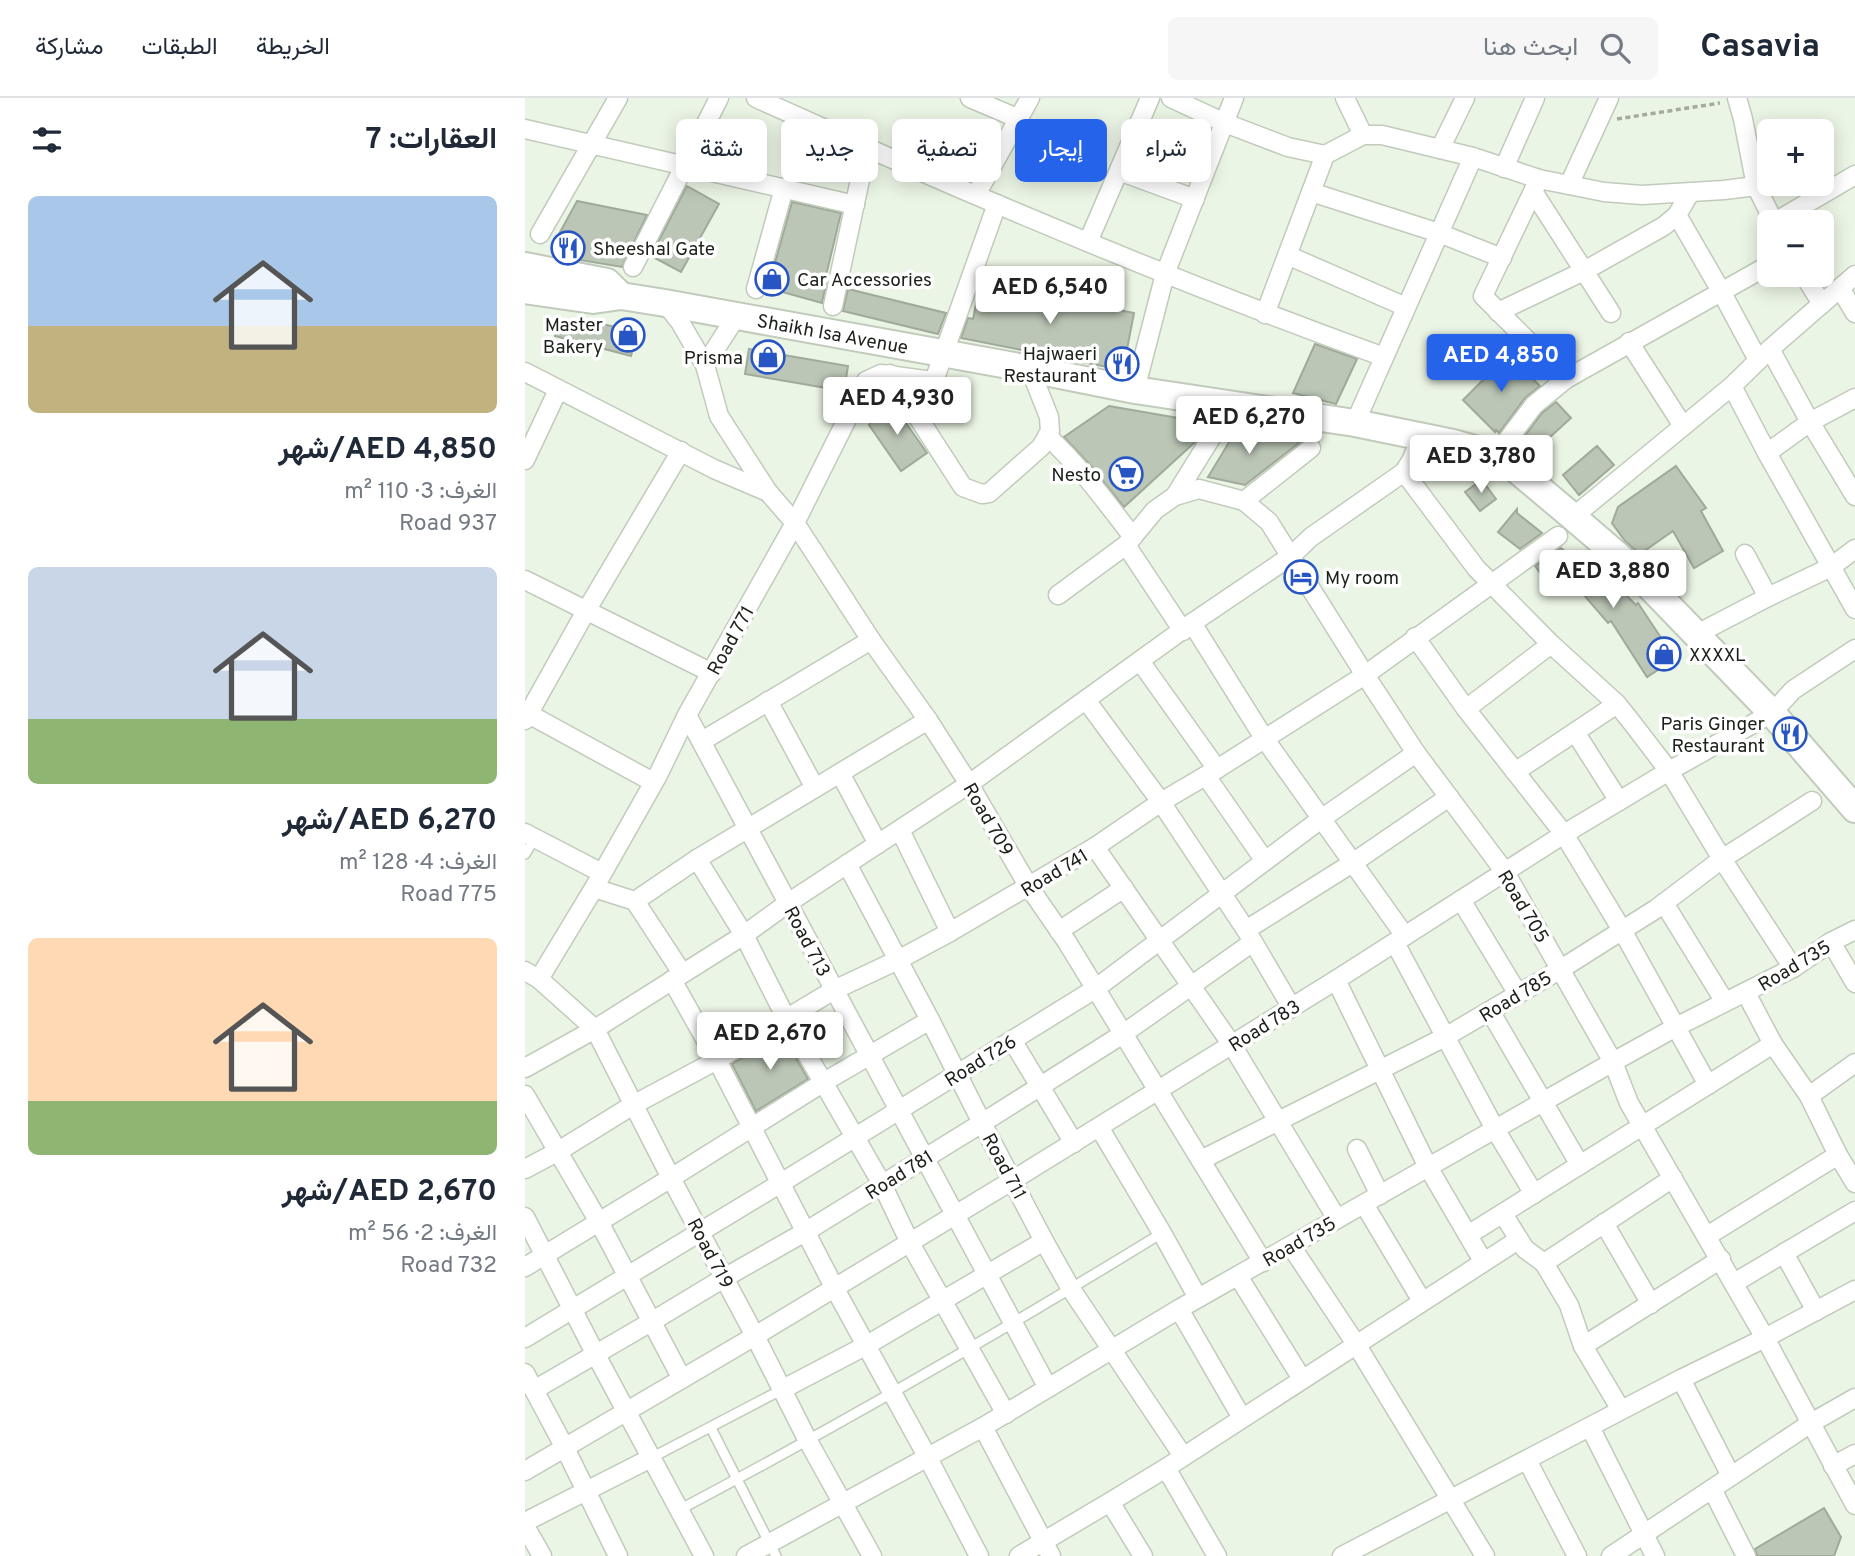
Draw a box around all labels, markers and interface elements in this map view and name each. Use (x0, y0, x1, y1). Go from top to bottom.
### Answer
search box (1168, 17, 1658, 80)
text: Casavia (1700, 27, 1820, 69)
icon: search (1596, 29, 1634, 67)
text: ابحث هنا (1483, 32, 1578, 65)
text: مشاركة (35, 33, 103, 63)
text: الطبقات (141, 33, 218, 63)
text: الخريطة (256, 33, 330, 63)
chip: شقة (676, 119, 767, 182)
chip: جديد (781, 119, 878, 182)
chip: تصفية (892, 119, 1001, 182)
chip: إيجار (1015, 119, 1107, 182)
chip: شراء (1121, 119, 1211, 182)
map controls (1757, 119, 1834, 287)
button: + (1757, 119, 1834, 196)
icon: filters (28, 121, 66, 159)
text: العقارات: 7 (366, 122, 497, 159)
button: − (1757, 210, 1834, 287)
restaurant icon: Sheeshal Gate (549, 229, 587, 267)
place label: Sheeshal Gate (593, 238, 715, 262)
icon: home (200, 242, 326, 368)
shop icon: Car Accessories (753, 260, 791, 298)
pin: AED 6,540 (970, 266, 1130, 326)
place label: Car Accessories (797, 269, 932, 293)
text: AED 6,540 (992, 274, 1108, 303)
street label: Shaikh Isa Avenue (755, 310, 910, 361)
place label: Master Bakery (543, 314, 604, 360)
shop icon: Master Bakery (609, 316, 647, 354)
pin: AED 4,850 (1421, 334, 1581, 394)
shop icon: Prisma (749, 338, 787, 376)
text: AED 4,850 (1443, 342, 1559, 371)
place label: Hajwaeri Restaurant (1003, 343, 1097, 389)
restaurant icon: Hajwaeri Restaurant (1103, 345, 1141, 383)
place label: Prisma (684, 347, 743, 371)
pin: AED 4,930 (817, 378, 977, 437)
text: AED 4,930 (839, 385, 955, 414)
pin: AED 6,270 (1169, 396, 1329, 456)
text: AED 6,270 (1192, 404, 1306, 433)
text: AED 4,850/شهر (278, 432, 497, 469)
pin: AED 3,780 (1401, 436, 1561, 495)
text: AED 3,780 (1426, 443, 1536, 472)
supermarket icon: Nesto (1107, 455, 1145, 493)
place label: Nesto (1051, 464, 1101, 488)
text: الغرف: 3 · 110 m² (344, 478, 497, 507)
text: Road 937 (399, 510, 497, 539)
pin: AED 3,880 (1533, 550, 1693, 610)
hotel icon: My room (1282, 558, 1320, 596)
text: AED 3,880 (1555, 558, 1671, 587)
place label: My room (1325, 567, 1399, 591)
street label: Road 771 (703, 602, 761, 680)
icon: home (200, 613, 326, 739)
shop icon: XXXXL (1645, 635, 1683, 673)
place label: XXXXL (1689, 644, 1746, 668)
place label: Paris Ginger Restaurant (1660, 713, 1766, 759)
restaurant icon: Paris Ginger Restaurant (1771, 715, 1809, 753)
street label: Road 709 (957, 779, 1018, 861)
text: AED 6,270/شهر (282, 803, 497, 840)
street label: Road 741 (1017, 844, 1093, 903)
text: الغرف: 4 · 128 m² (339, 849, 497, 878)
street label: Road 705 (1491, 866, 1553, 948)
text: Road 775 (400, 881, 497, 910)
street label: Road 713 (778, 903, 835, 981)
street label: Road 735 (1754, 936, 1836, 998)
street label: Road 785 (1475, 967, 1557, 1029)
icon: home (200, 984, 326, 1110)
street label: Road 783 (1225, 995, 1305, 1058)
pin: AED 2,670 (690, 1012, 850, 1072)
text: AED 2,670 (713, 1020, 827, 1049)
street label: Road 726 (941, 1030, 1021, 1093)
street label: Road 711 (976, 1129, 1031, 1204)
street label: Road 781 (862, 1145, 939, 1206)
text: AED 2,670/شهر (282, 1174, 497, 1211)
street label: Road 735 (1259, 1212, 1341, 1273)
street label: Road 719 (681, 1215, 738, 1293)
text: الغرف: 2 · 56 m² (348, 1220, 497, 1249)
text: Road 732 (400, 1252, 497, 1281)

